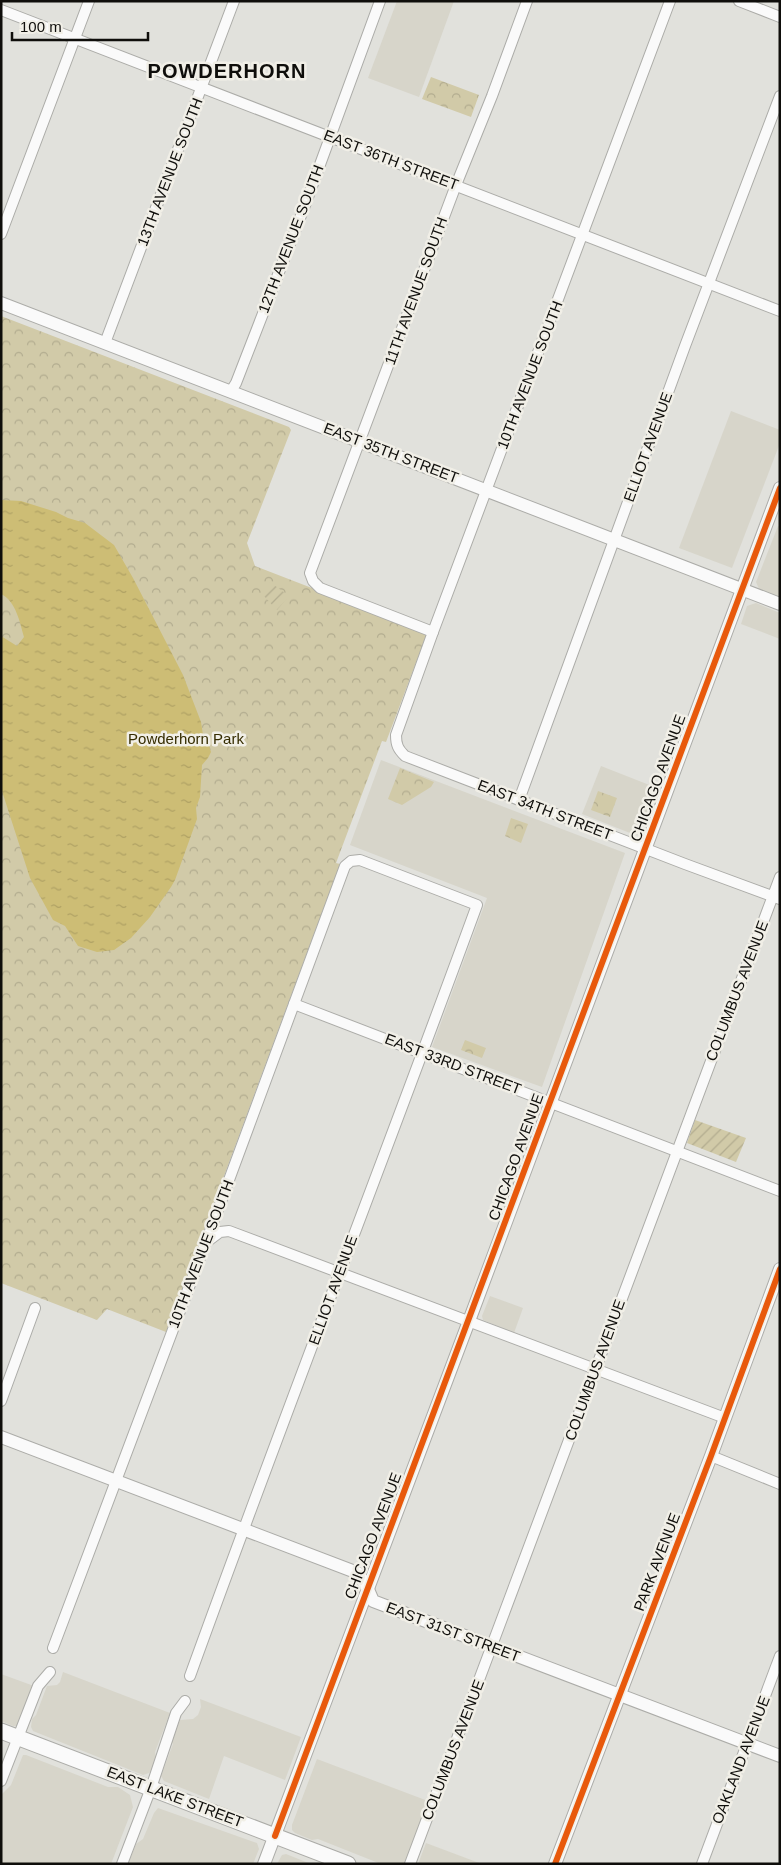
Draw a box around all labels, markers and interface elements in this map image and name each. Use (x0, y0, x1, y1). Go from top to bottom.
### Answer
scale bar (12, 10, 149, 42)
text: 100 m (20, 18, 62, 35)
district label: POWDERHORN (148, 60, 306, 82)
street label: 13TH AVENUE SOUTH (133, 95, 206, 248)
street label: EAST 36TH STREET (321, 126, 461, 193)
street label: 12TH AVENUE SOUTH (254, 162, 327, 315)
street label: 11TH AVENUE SOUTH (381, 215, 450, 367)
street label: 10TH AVENUE SOUTH (493, 298, 566, 451)
street label: ELLIOT AVENUE (620, 390, 675, 504)
street label: EAST 35TH STREET (321, 419, 461, 486)
street label: CHICAGO AVENUE (627, 712, 688, 844)
park label: Powderhorn Park (128, 730, 244, 747)
street label: EAST 34TH STREET (475, 776, 615, 843)
street label: COLUMBUS AVENUE (702, 918, 771, 1063)
street label: EAST 33RD STREET (383, 1030, 524, 1097)
street label: CHICAGO AVENUE (485, 1091, 546, 1223)
street label: 10TH AVENUE SOUTH (164, 1177, 237, 1330)
street label: ELLIOT AVENUE (305, 1233, 360, 1347)
street label: COLUMBUS AVENUE (561, 1297, 628, 1443)
street label: CHICAGO AVENUE (341, 1470, 404, 1601)
street label: PARK AVENUE (630, 1510, 683, 1613)
street label: EAST 31ST STREET (384, 1598, 523, 1665)
street label: COLUMBUS AVENUE (418, 1677, 487, 1822)
street label: OAKLAND AVENUE (708, 1693, 773, 1826)
street label: EAST LAKE STREET (105, 1763, 246, 1830)

